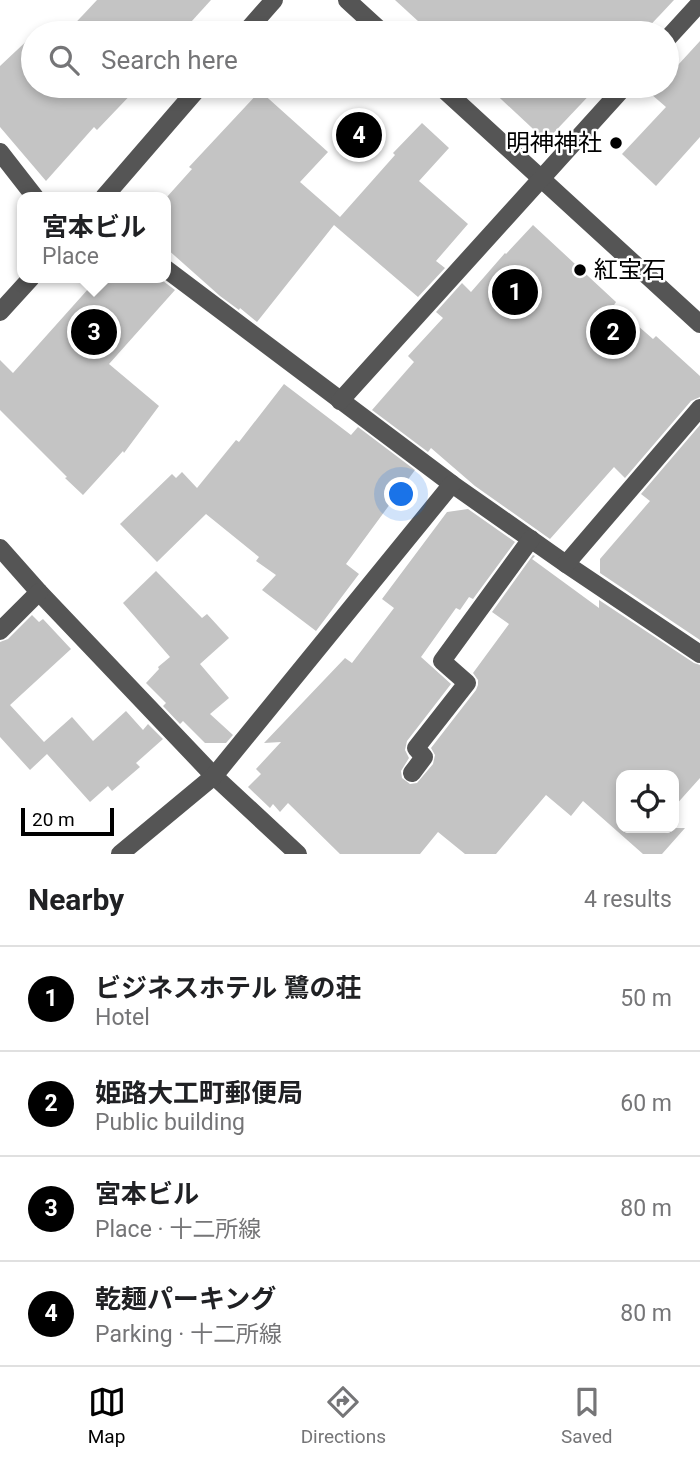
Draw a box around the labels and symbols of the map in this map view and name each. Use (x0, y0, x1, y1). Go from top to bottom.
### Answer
pin: 4 (336, 109, 382, 161)
place label: 明神神社 (506, 129, 602, 157)
marker: 明神神社 (608, 135, 624, 151)
place label: 紅宝石 (594, 256, 666, 284)
marker: 紅宝石 (572, 262, 588, 278)
pin: 1 (492, 266, 538, 318)
pin: 3 (71, 306, 117, 358)
pin: 2 (590, 306, 636, 358)
your location (384, 477, 418, 511)
scale bar (21, 805, 114, 837)

